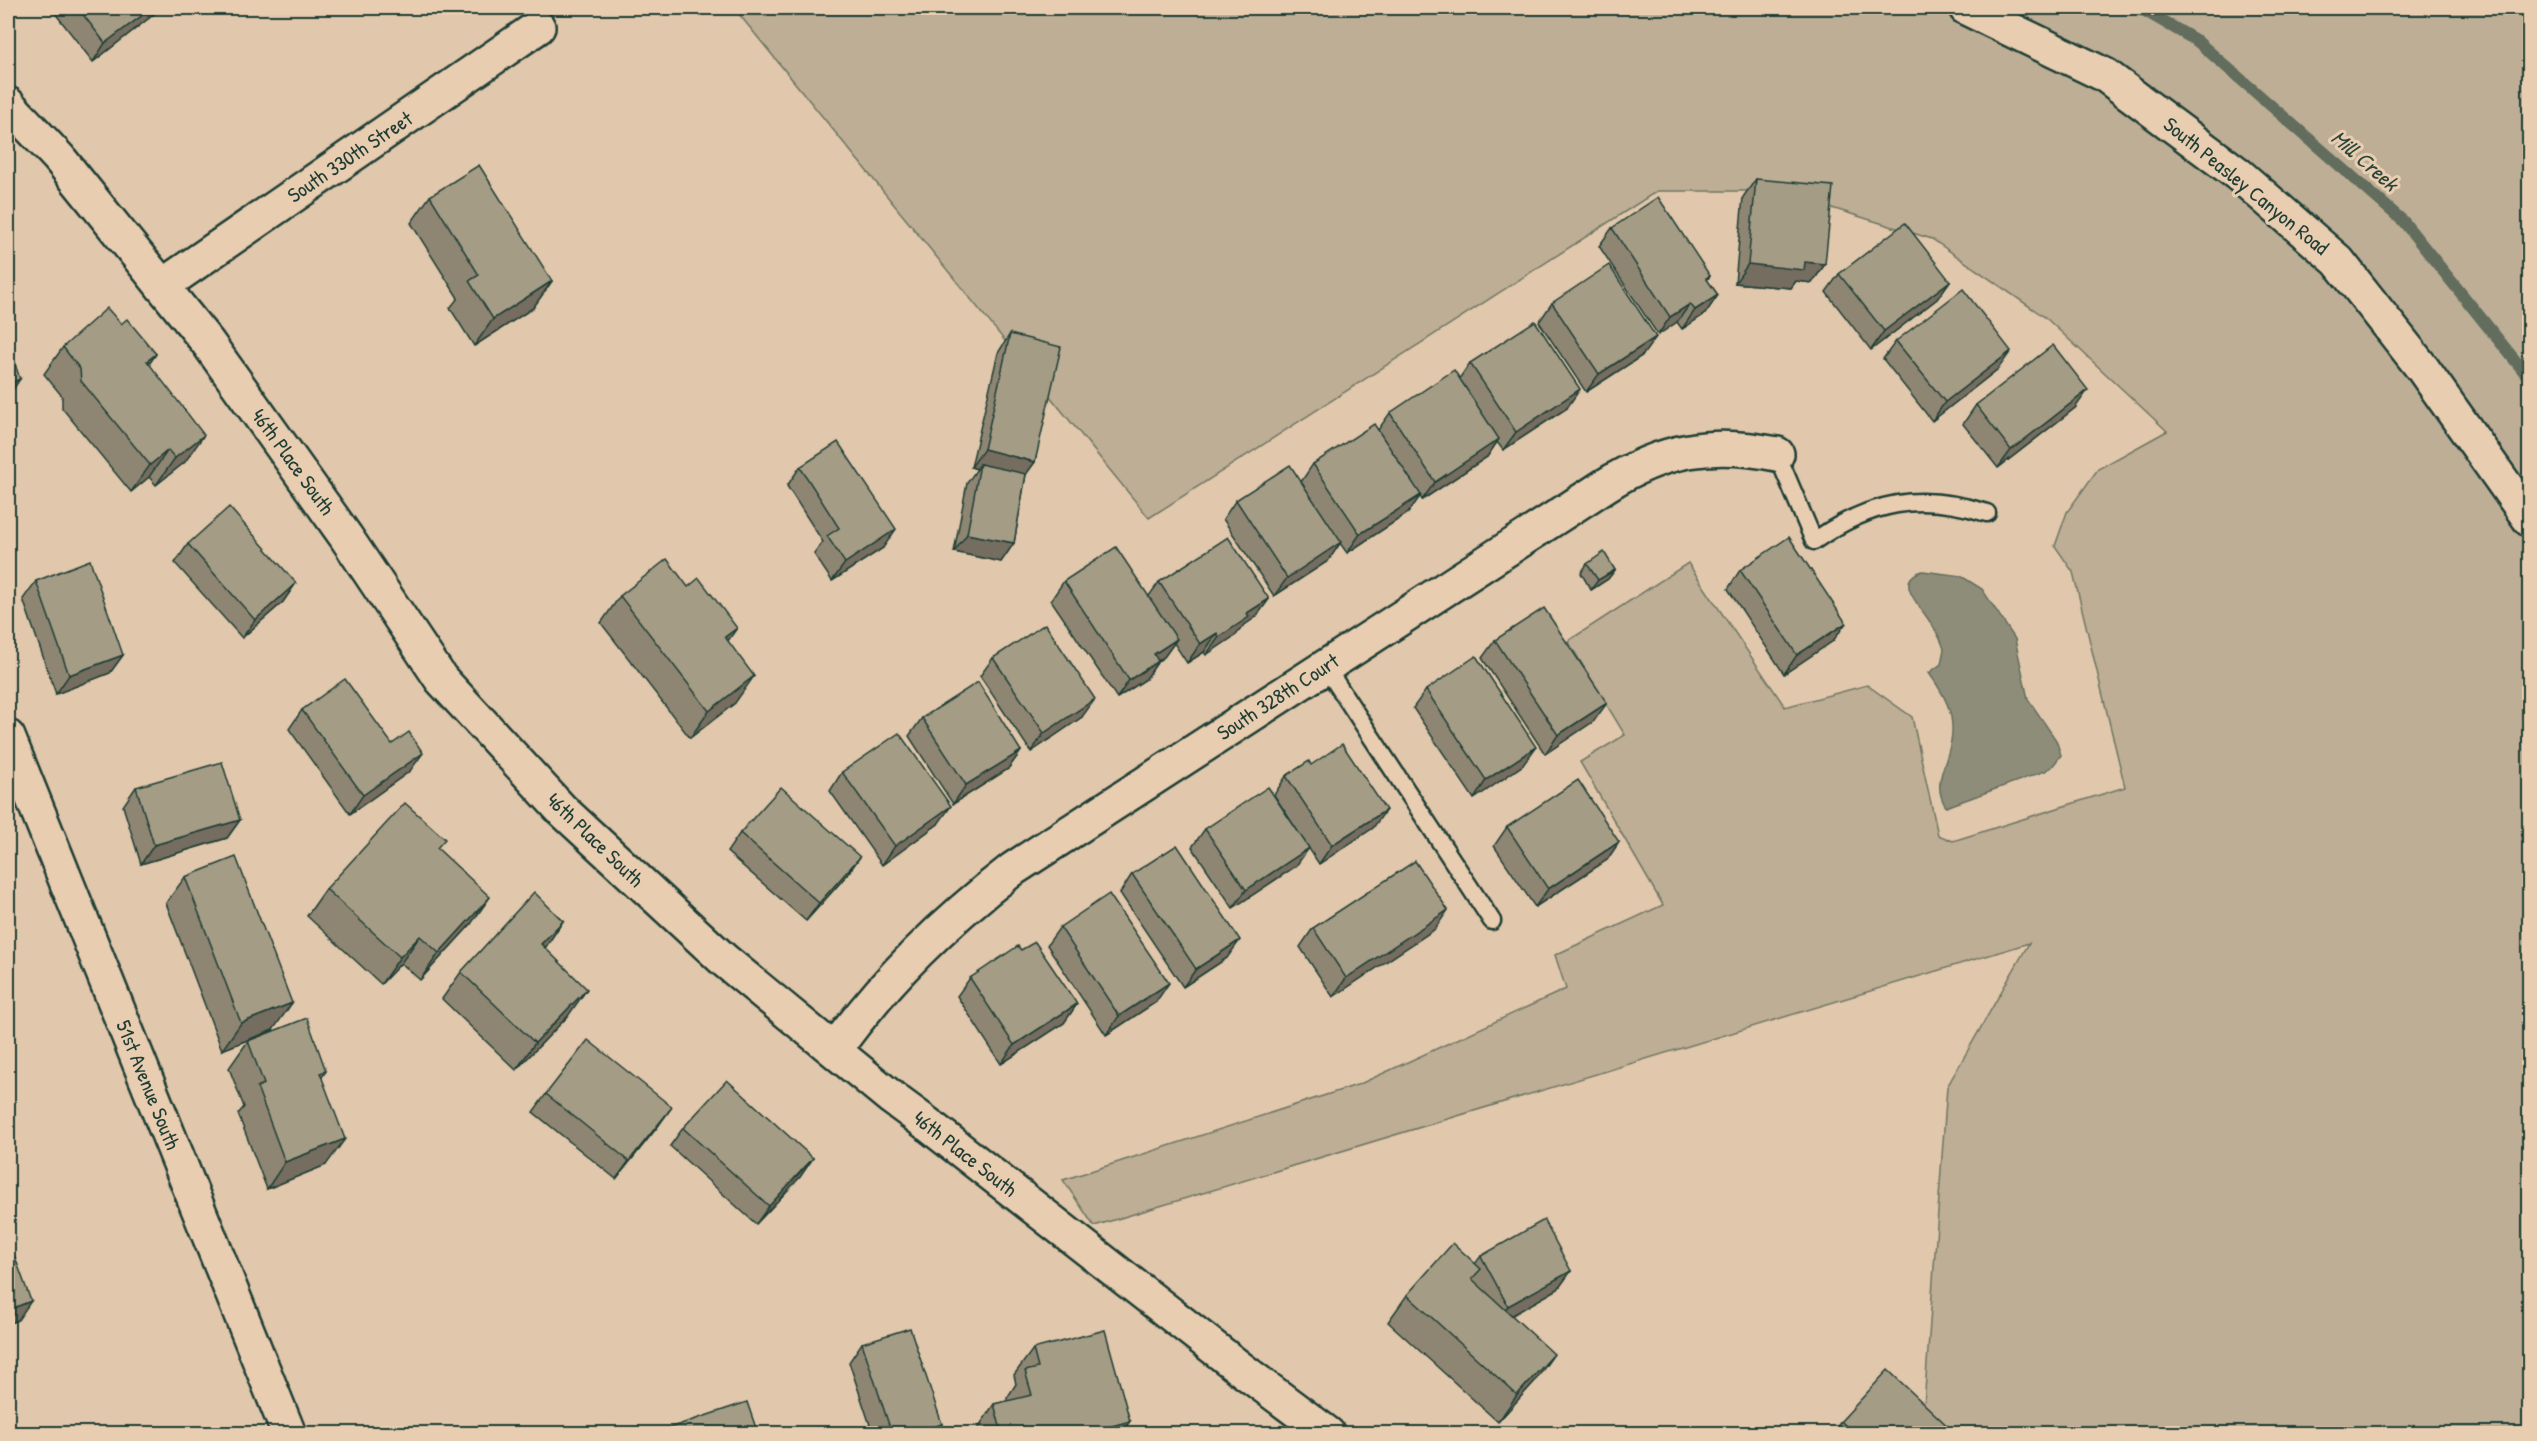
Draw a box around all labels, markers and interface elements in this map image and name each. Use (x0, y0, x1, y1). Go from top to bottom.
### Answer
street label: South 330th Street (281, 103, 419, 209)
street label: South Peasley Canyon Road (2157, 110, 2335, 261)
water label: Mill Creek (2325, 123, 2406, 199)
street label: 46th Place South (245, 403, 342, 521)
street label: South 328th Court (1211, 646, 1345, 747)
street label: 46th Place South (540, 786, 650, 894)
street label: 51st Avenue South (109, 1016, 188, 1154)
street label: 46th Place South (907, 1104, 1024, 1204)

